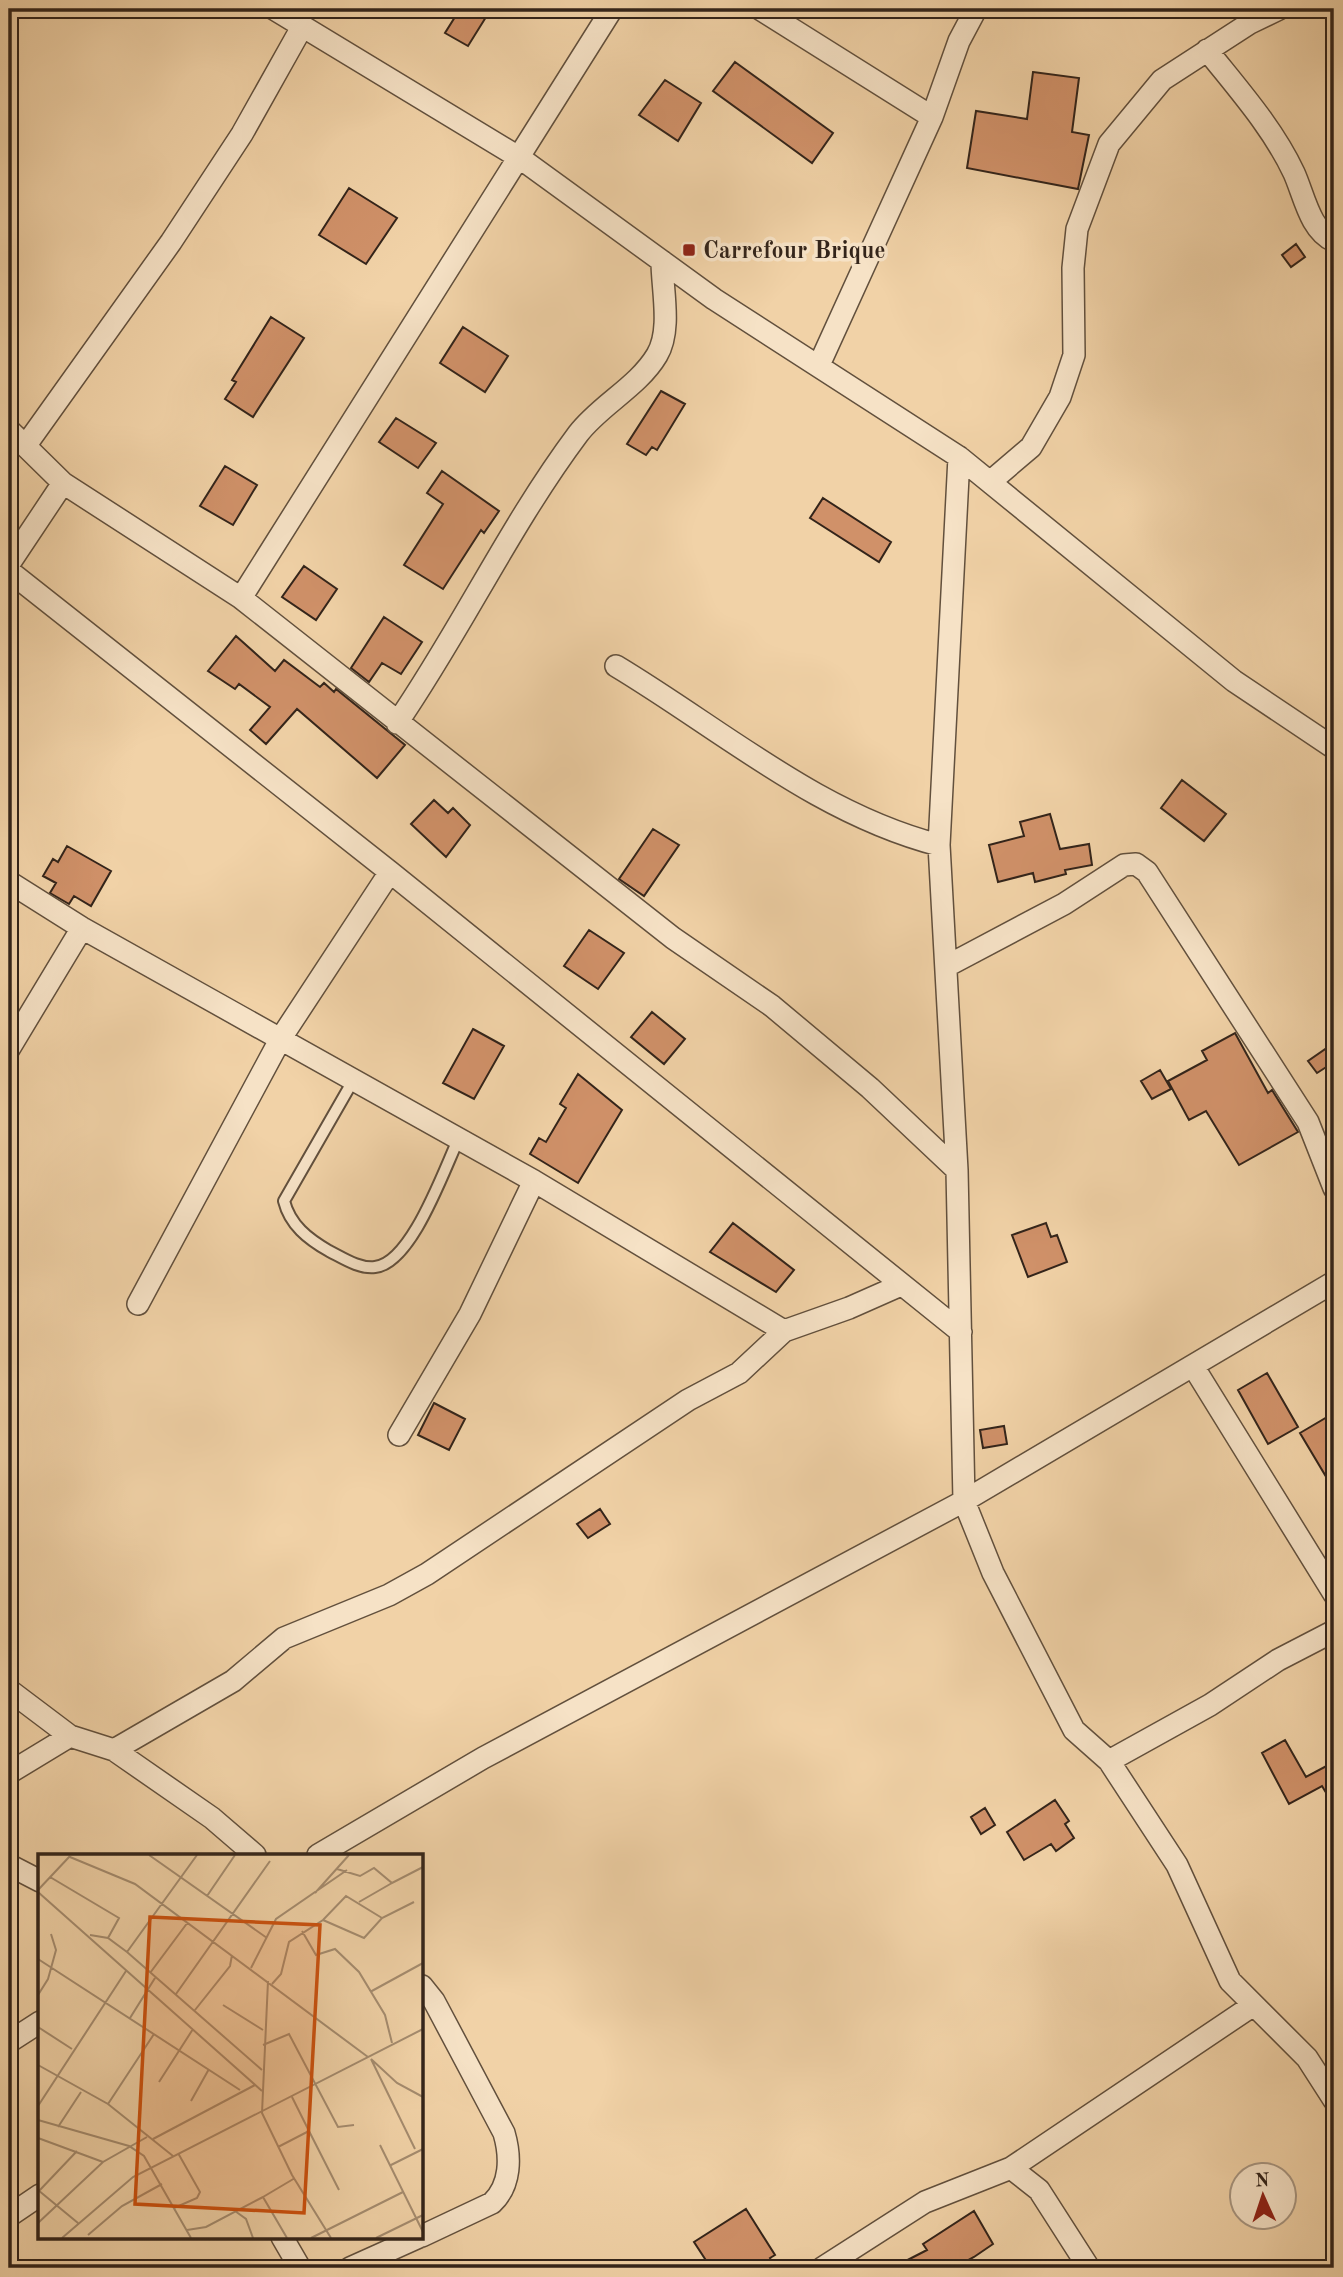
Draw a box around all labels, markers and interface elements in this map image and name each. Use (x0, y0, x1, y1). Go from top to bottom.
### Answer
place label: Carrefour Brique (703, 240, 886, 264)
marker: Carrefour Brique (681, 242, 697, 258)
inset map (38, 1854, 424, 2238)
north arrow (1228, 2162, 1298, 2232)
text: N (1254, 2172, 1270, 2191)

